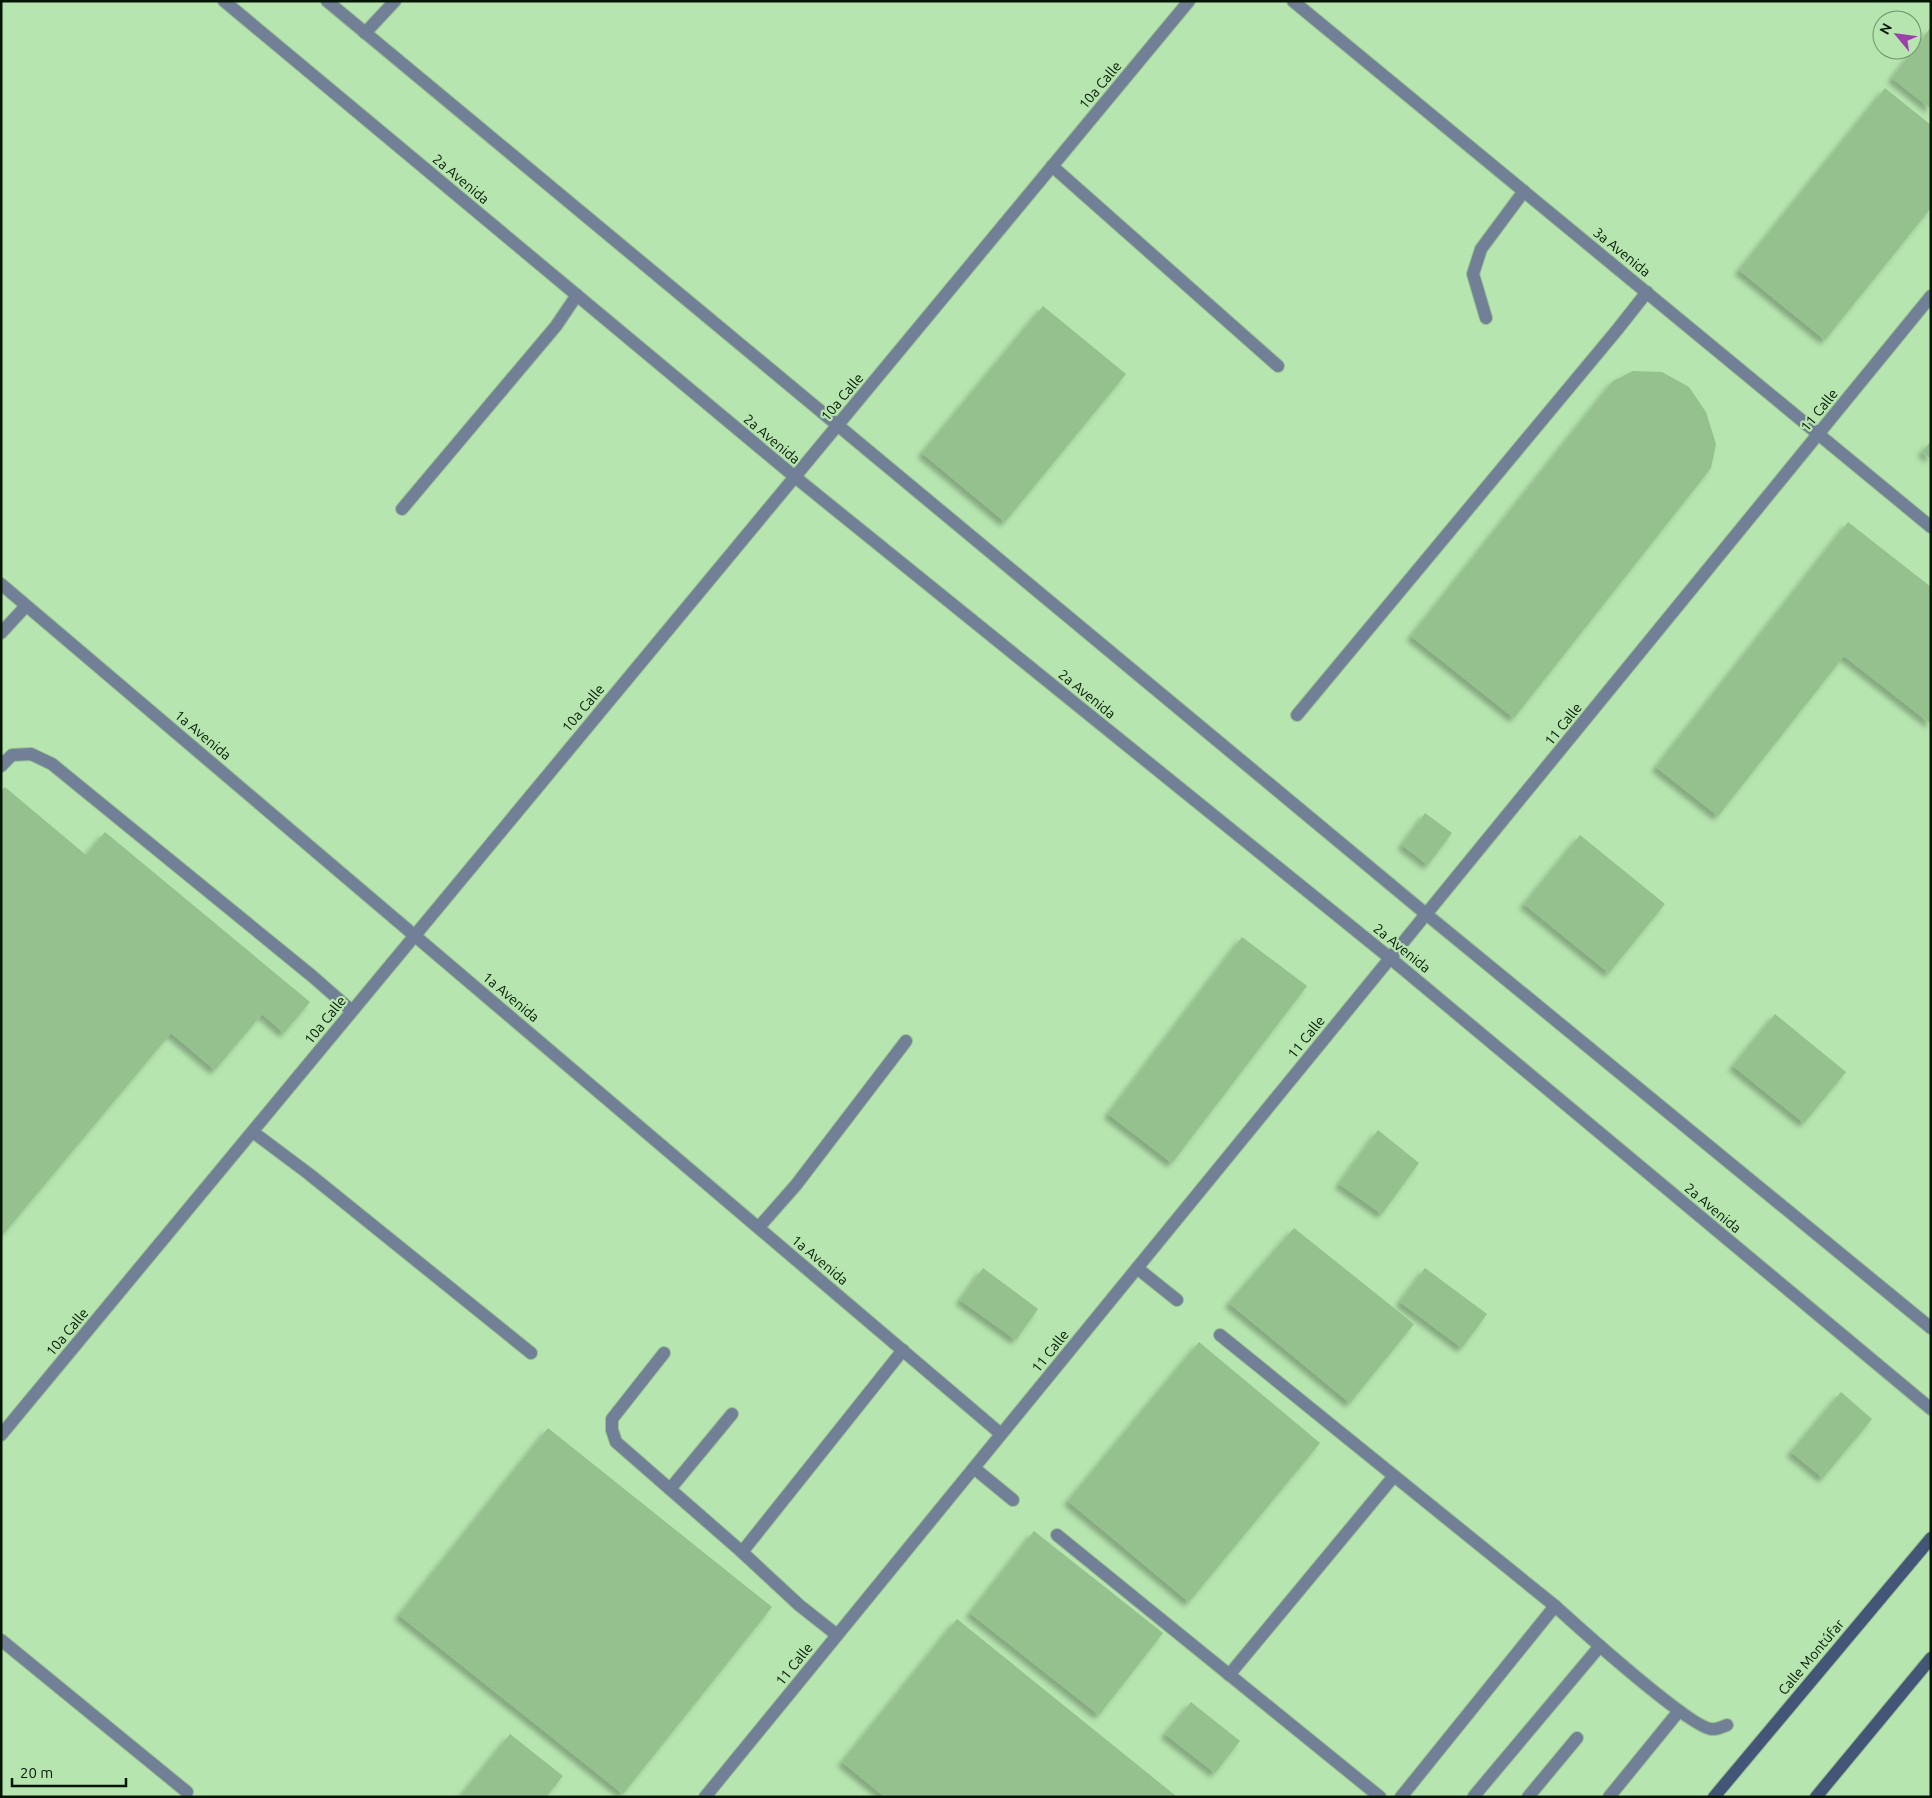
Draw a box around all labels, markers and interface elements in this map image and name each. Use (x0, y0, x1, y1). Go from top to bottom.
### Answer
north arrow (1872, 10, 1922, 60)
text: N (1876, 20, 1895, 37)
street label: 10a Calle (1076, 58, 1124, 112)
street label: 2a Avenida (430, 151, 492, 207)
street label: 3a Avenida (1590, 224, 1654, 280)
street label: 10a Calle (818, 370, 866, 424)
street label: 11 Calle (1797, 386, 1841, 434)
street label: 2a Avenida (741, 411, 803, 467)
street label: 2a Avenida (1055, 666, 1119, 722)
street label: 10a Calle (559, 681, 607, 735)
street label: 11 Calle (1541, 700, 1585, 748)
street label: 1a Avenida (172, 707, 234, 763)
street label: 2a Avenida (1370, 920, 1434, 976)
street label: 1a Avenida (480, 969, 542, 1025)
street label: 10a Calle (301, 993, 349, 1047)
street label: 11 Calle (1284, 1013, 1328, 1061)
street label: 2a Avenida (1682, 1180, 1744, 1236)
street label: 1a Avenida (789, 1232, 851, 1288)
street label: 10a Calle (43, 1305, 91, 1359)
street label: 11 Calle (1028, 1327, 1072, 1375)
street label: Calle Montúfar (1775, 1615, 1848, 1698)
street label: 11 Calle (772, 1640, 816, 1688)
scale bar (12, 1756, 126, 1788)
text: 20 m (20, 1764, 53, 1781)

